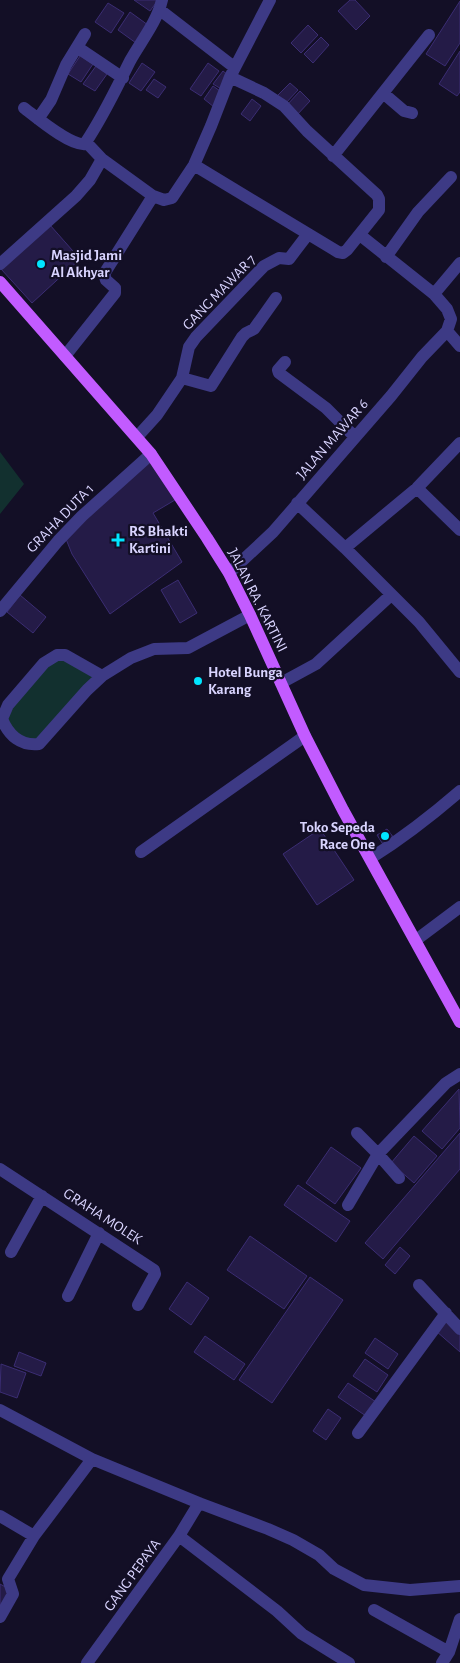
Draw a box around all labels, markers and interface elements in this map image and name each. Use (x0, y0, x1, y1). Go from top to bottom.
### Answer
place label: Masjid Jami Al Akhyar (51, 248, 122, 280)
street label: GANG MAWAR 7 (180, 252, 259, 333)
marker: Masjid Jami Al Akhyar (35, 258, 47, 270)
street label: JALAN MAWAR 6 (294, 396, 371, 482)
street label: GRAHA DUTA 1 (24, 481, 97, 556)
place label: RS Bhakti Kartini (129, 524, 188, 556)
marker: RS Bhakti Kartini (111, 533, 125, 547)
street label: JALAN RA. KARTINI (225, 546, 290, 654)
place label: Hotel Bunga Karang (208, 665, 283, 697)
marker: Hotel Bunga Karang (192, 675, 204, 687)
place label: Toko Sepeda Race One (300, 820, 375, 852)
marker: Toko Sepeda Race One (379, 830, 391, 842)
street label: GRAHA MOLEK (61, 1186, 145, 1248)
street label: GANG PEPAYA (101, 1536, 164, 1614)

